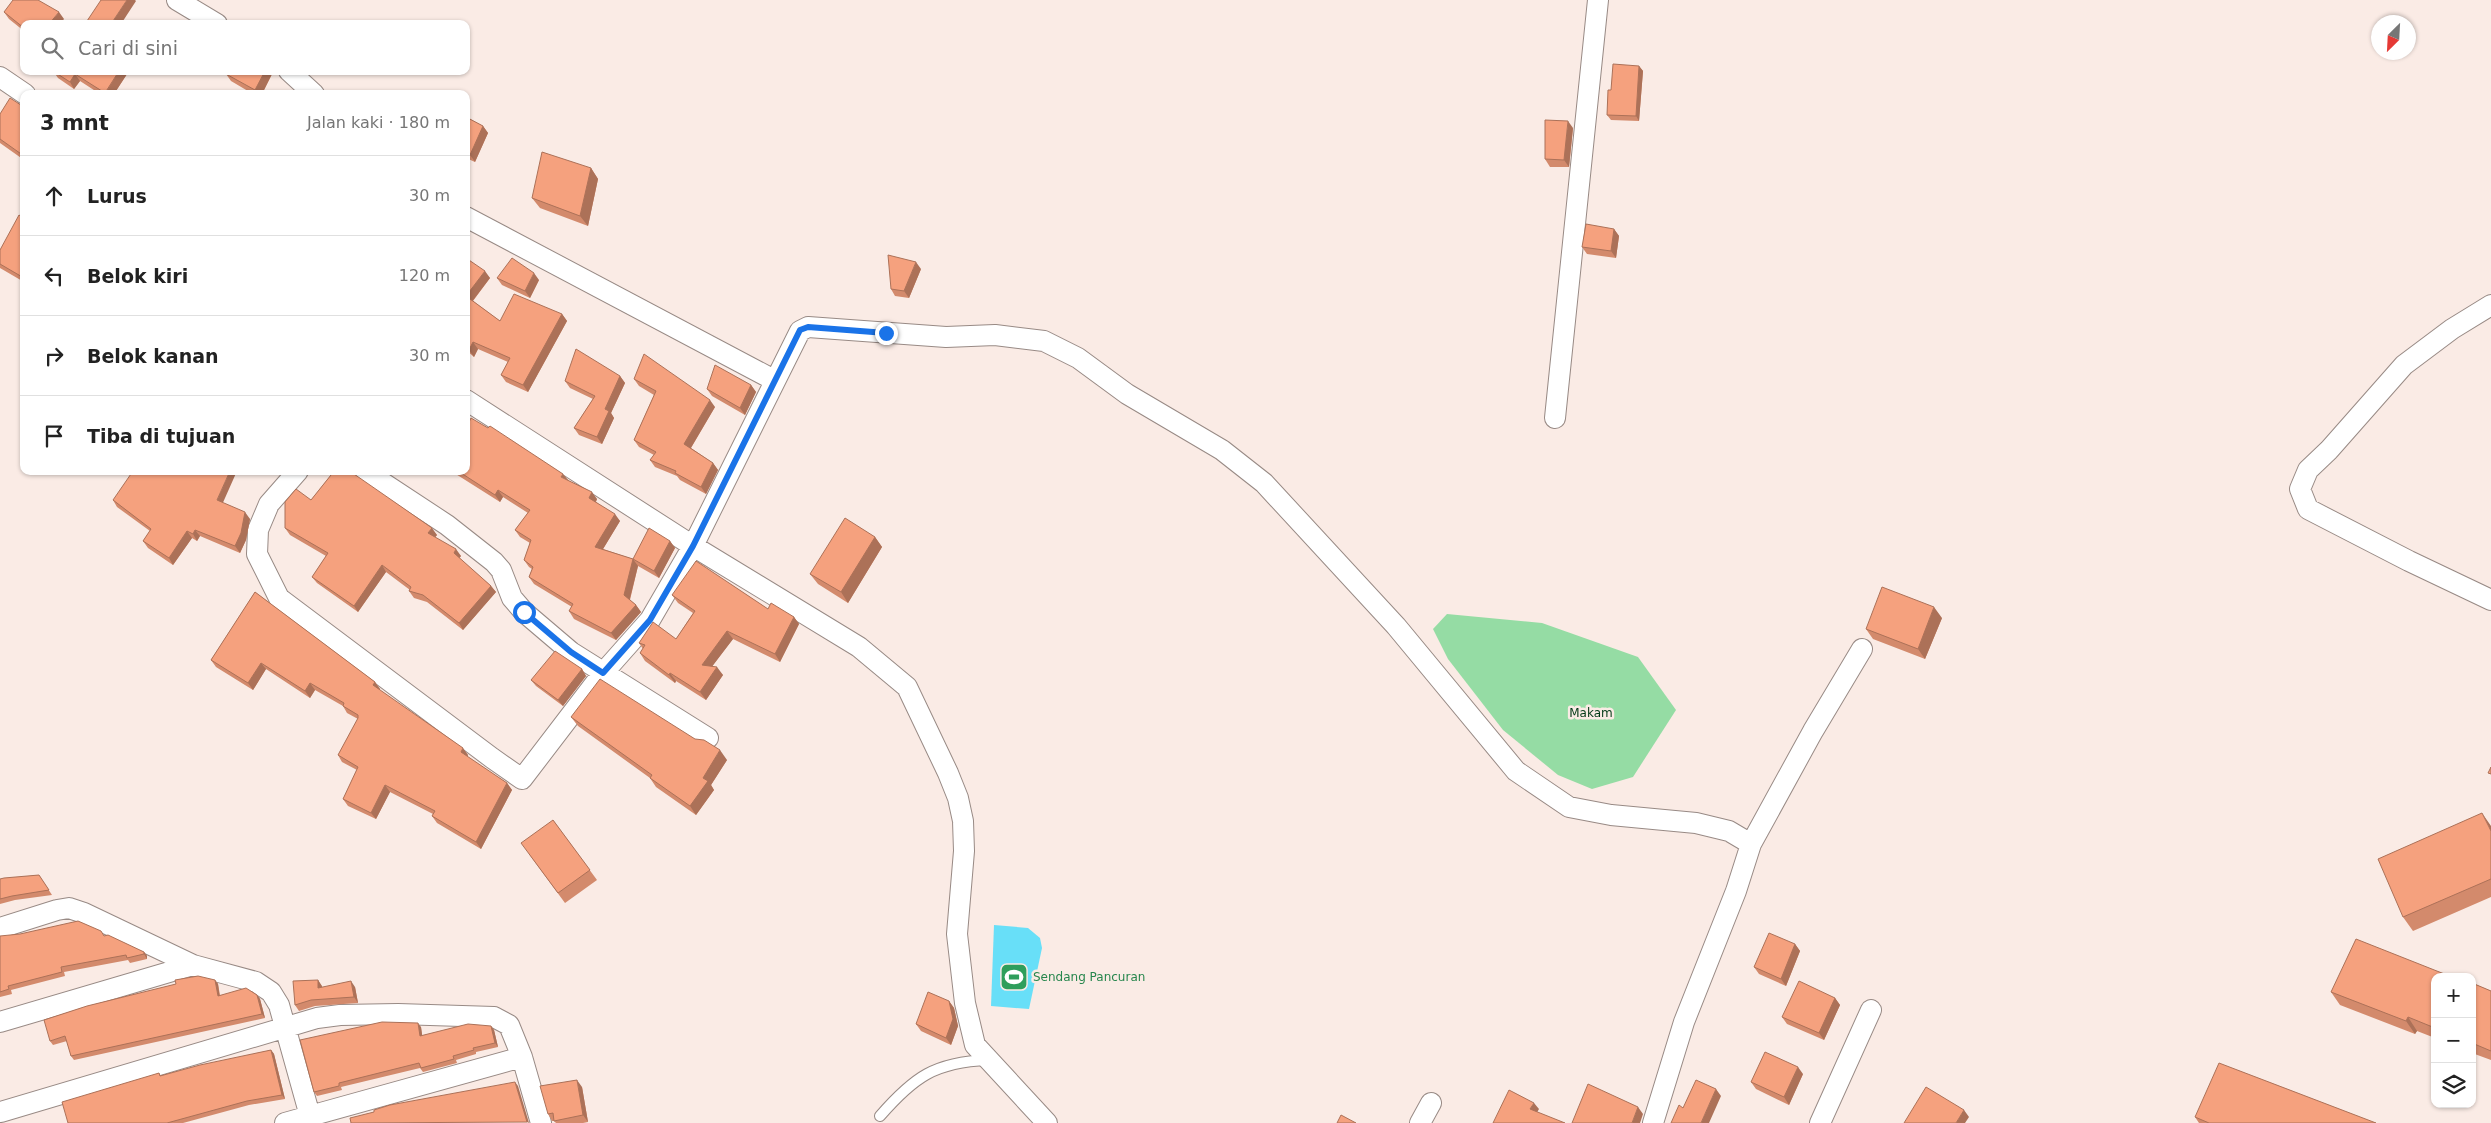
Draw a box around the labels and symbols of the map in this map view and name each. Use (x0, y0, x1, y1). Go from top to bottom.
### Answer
north arrow (2371, 15, 2416, 60)
route end (875, 322, 898, 345)
route start (513, 601, 536, 624)
park label: Makam (1569, 706, 1613, 720)
sports icon: Sendang Pancuran (999, 962, 1029, 992)
place label: Sendang Pancuran (1033, 970, 1145, 984)

